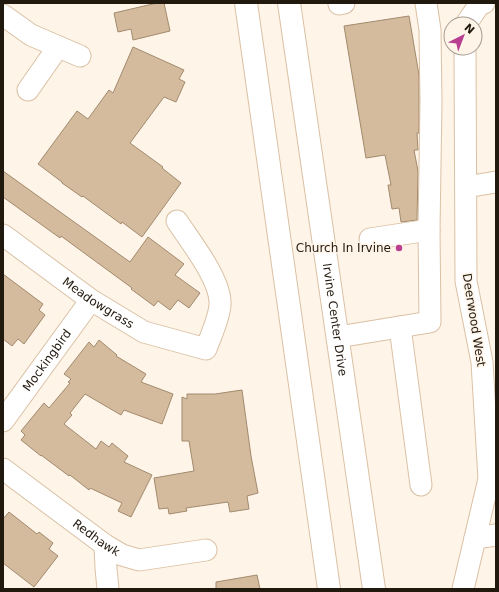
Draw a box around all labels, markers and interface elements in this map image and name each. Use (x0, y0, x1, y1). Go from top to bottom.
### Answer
north arrow (443, 16, 483, 56)
text: N (462, 21, 477, 37)
place label: Church In Irvine (296, 241, 391, 255)
marker: Church In Irvine (394, 243, 404, 253)
street label: Irvine Center Drive (320, 262, 350, 377)
street label: Deerwood West (460, 272, 488, 368)
street label: Meadowgrass (60, 274, 136, 331)
street label: Mockingbird (20, 327, 74, 394)
street label: Redhawk (70, 516, 122, 559)

